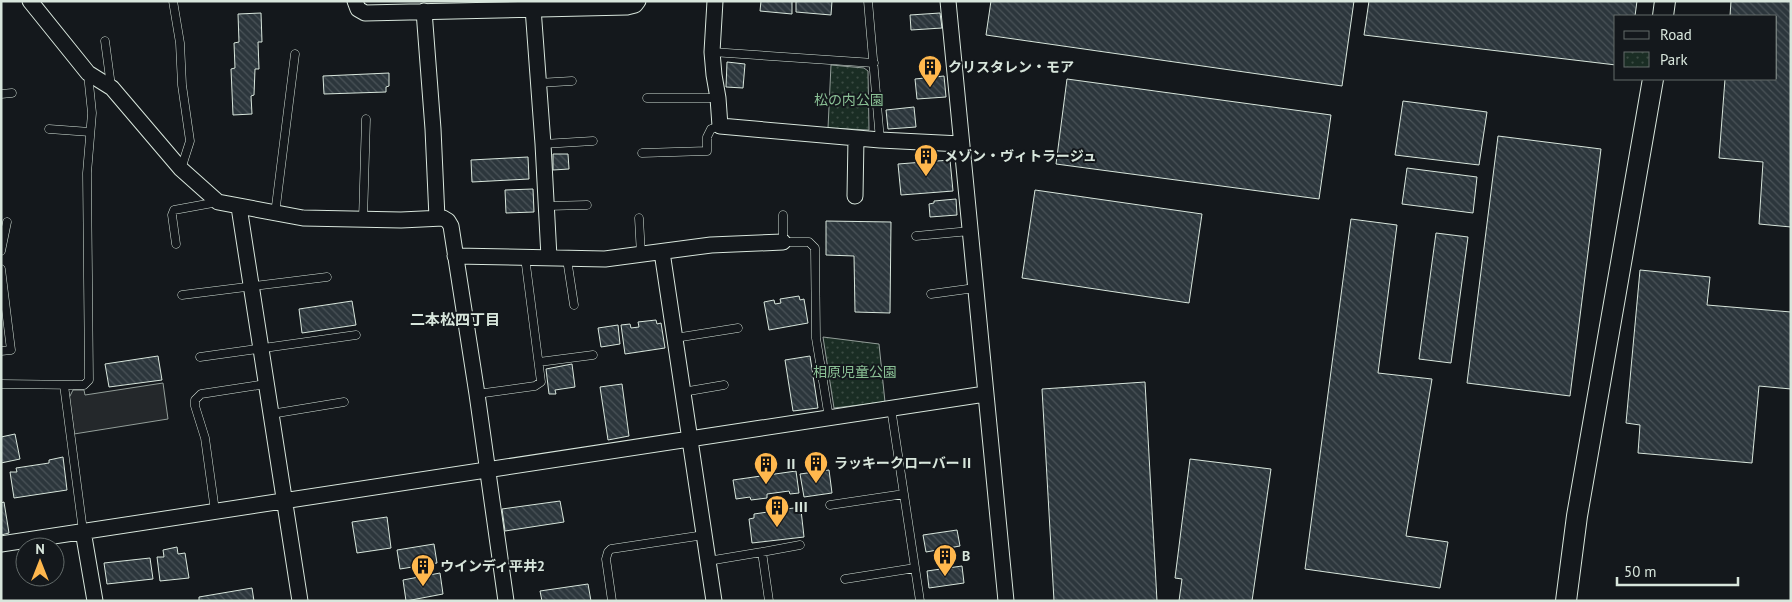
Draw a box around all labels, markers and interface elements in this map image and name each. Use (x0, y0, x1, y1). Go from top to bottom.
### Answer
legend (1614, 15, 1777, 80)
text: Road (1660, 25, 1692, 44)
text: Park (1660, 50, 1688, 69)
building icon: クリスタレン・モア (917, 54, 943, 88)
place label: クリスタレン・モア (948, 58, 1074, 76)
park label: 松の内公園 (814, 91, 884, 109)
building icon: メゾン・ヴィトラージュ (913, 143, 939, 177)
place label: メゾン・ヴィトラージュ (944, 147, 1097, 165)
district label: 二本松四丁目 (410, 310, 500, 329)
park label: 相原児童公園 (813, 363, 897, 381)
building icon: ラッキークローバーⅡ (803, 450, 829, 484)
building icon: Ⅱ (753, 451, 779, 485)
place label: ラッキークローバーⅡ (834, 454, 974, 472)
place label: Ⅱ (784, 455, 798, 473)
building icon: Ⅲ (764, 494, 790, 528)
place label: Ⅲ (794, 498, 808, 516)
north arrow (15, 537, 65, 587)
text: N (35, 540, 45, 558)
building icon: B (932, 543, 958, 577)
place label: B (962, 547, 970, 565)
building icon: ウインディ平井2 (410, 553, 436, 587)
scale bar (1617, 554, 1738, 586)
place label: ウインディ平井2 (440, 557, 545, 575)
text: 50 m (1624, 562, 1657, 581)

